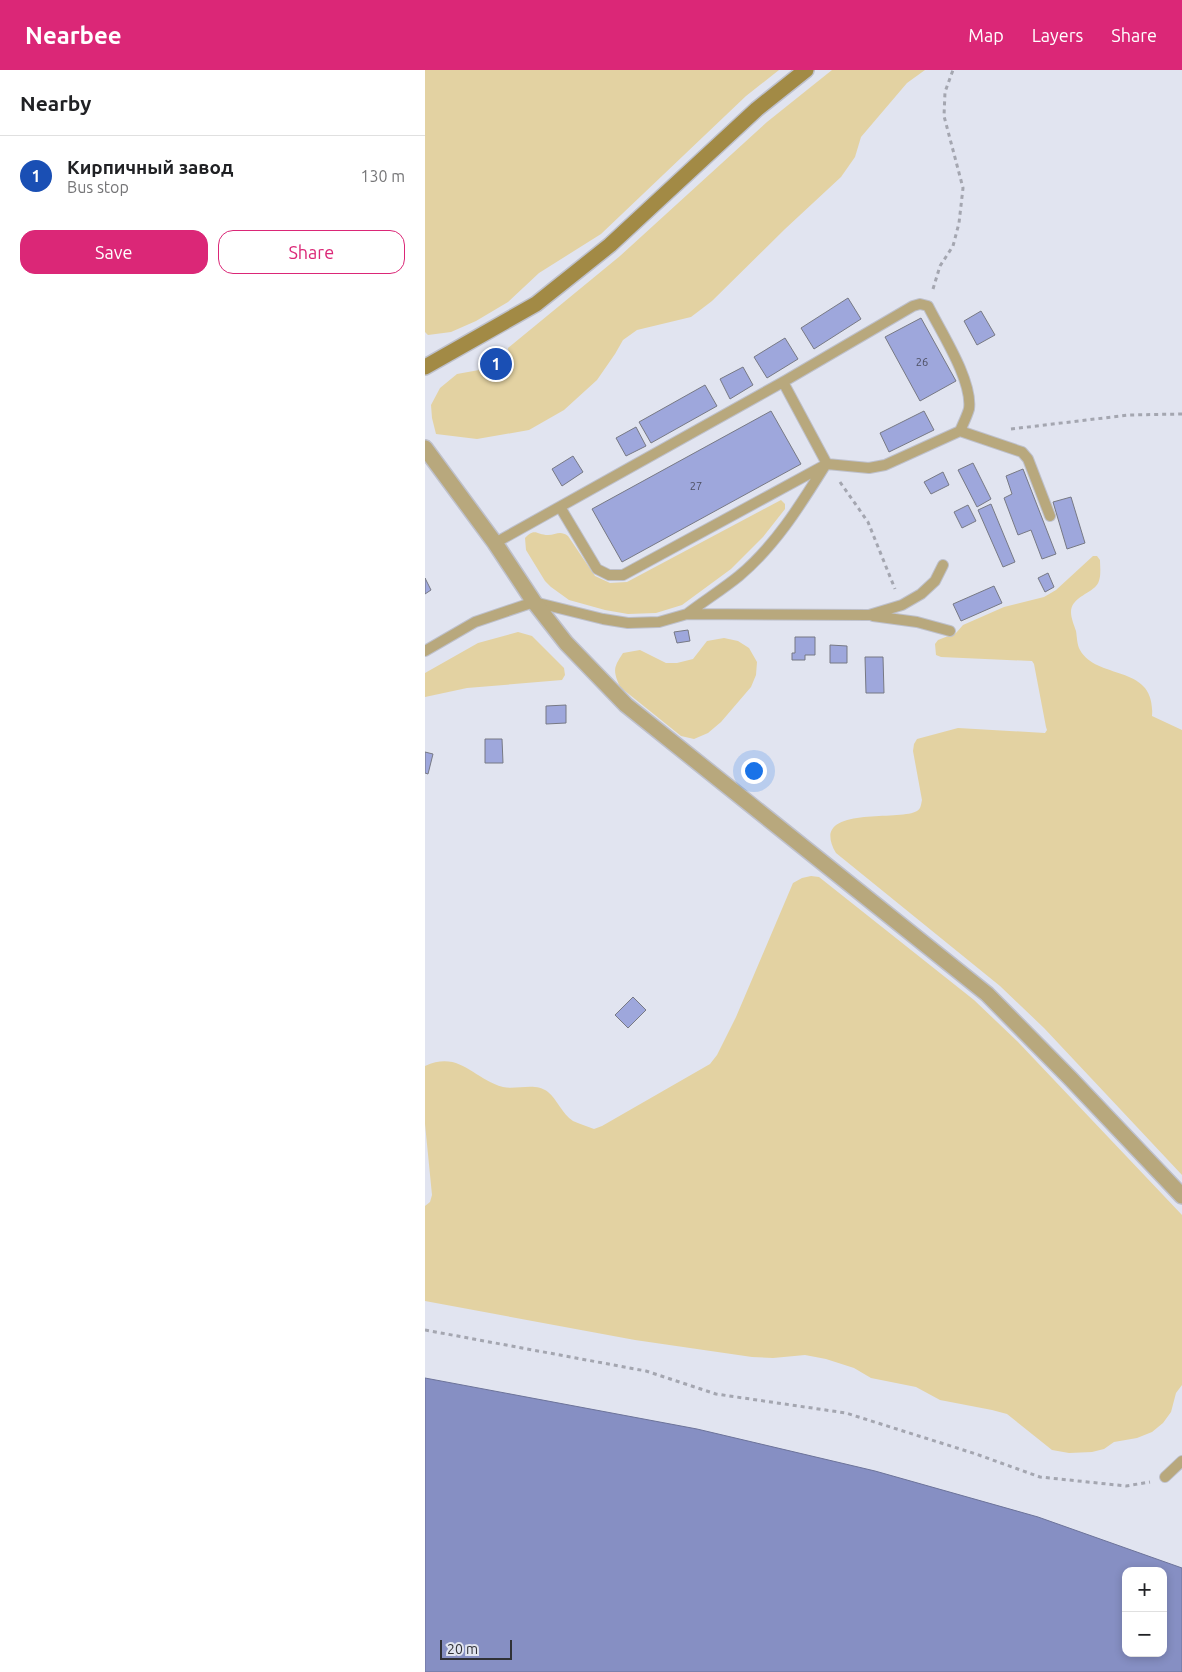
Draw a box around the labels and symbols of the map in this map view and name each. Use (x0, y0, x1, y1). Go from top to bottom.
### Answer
pin: 1 (480, 345, 512, 383)
house number: 26 (916, 356, 928, 368)
house number: 27 (690, 480, 702, 492)
your location (741, 758, 767, 784)
scale bar (440, 1637, 513, 1660)

